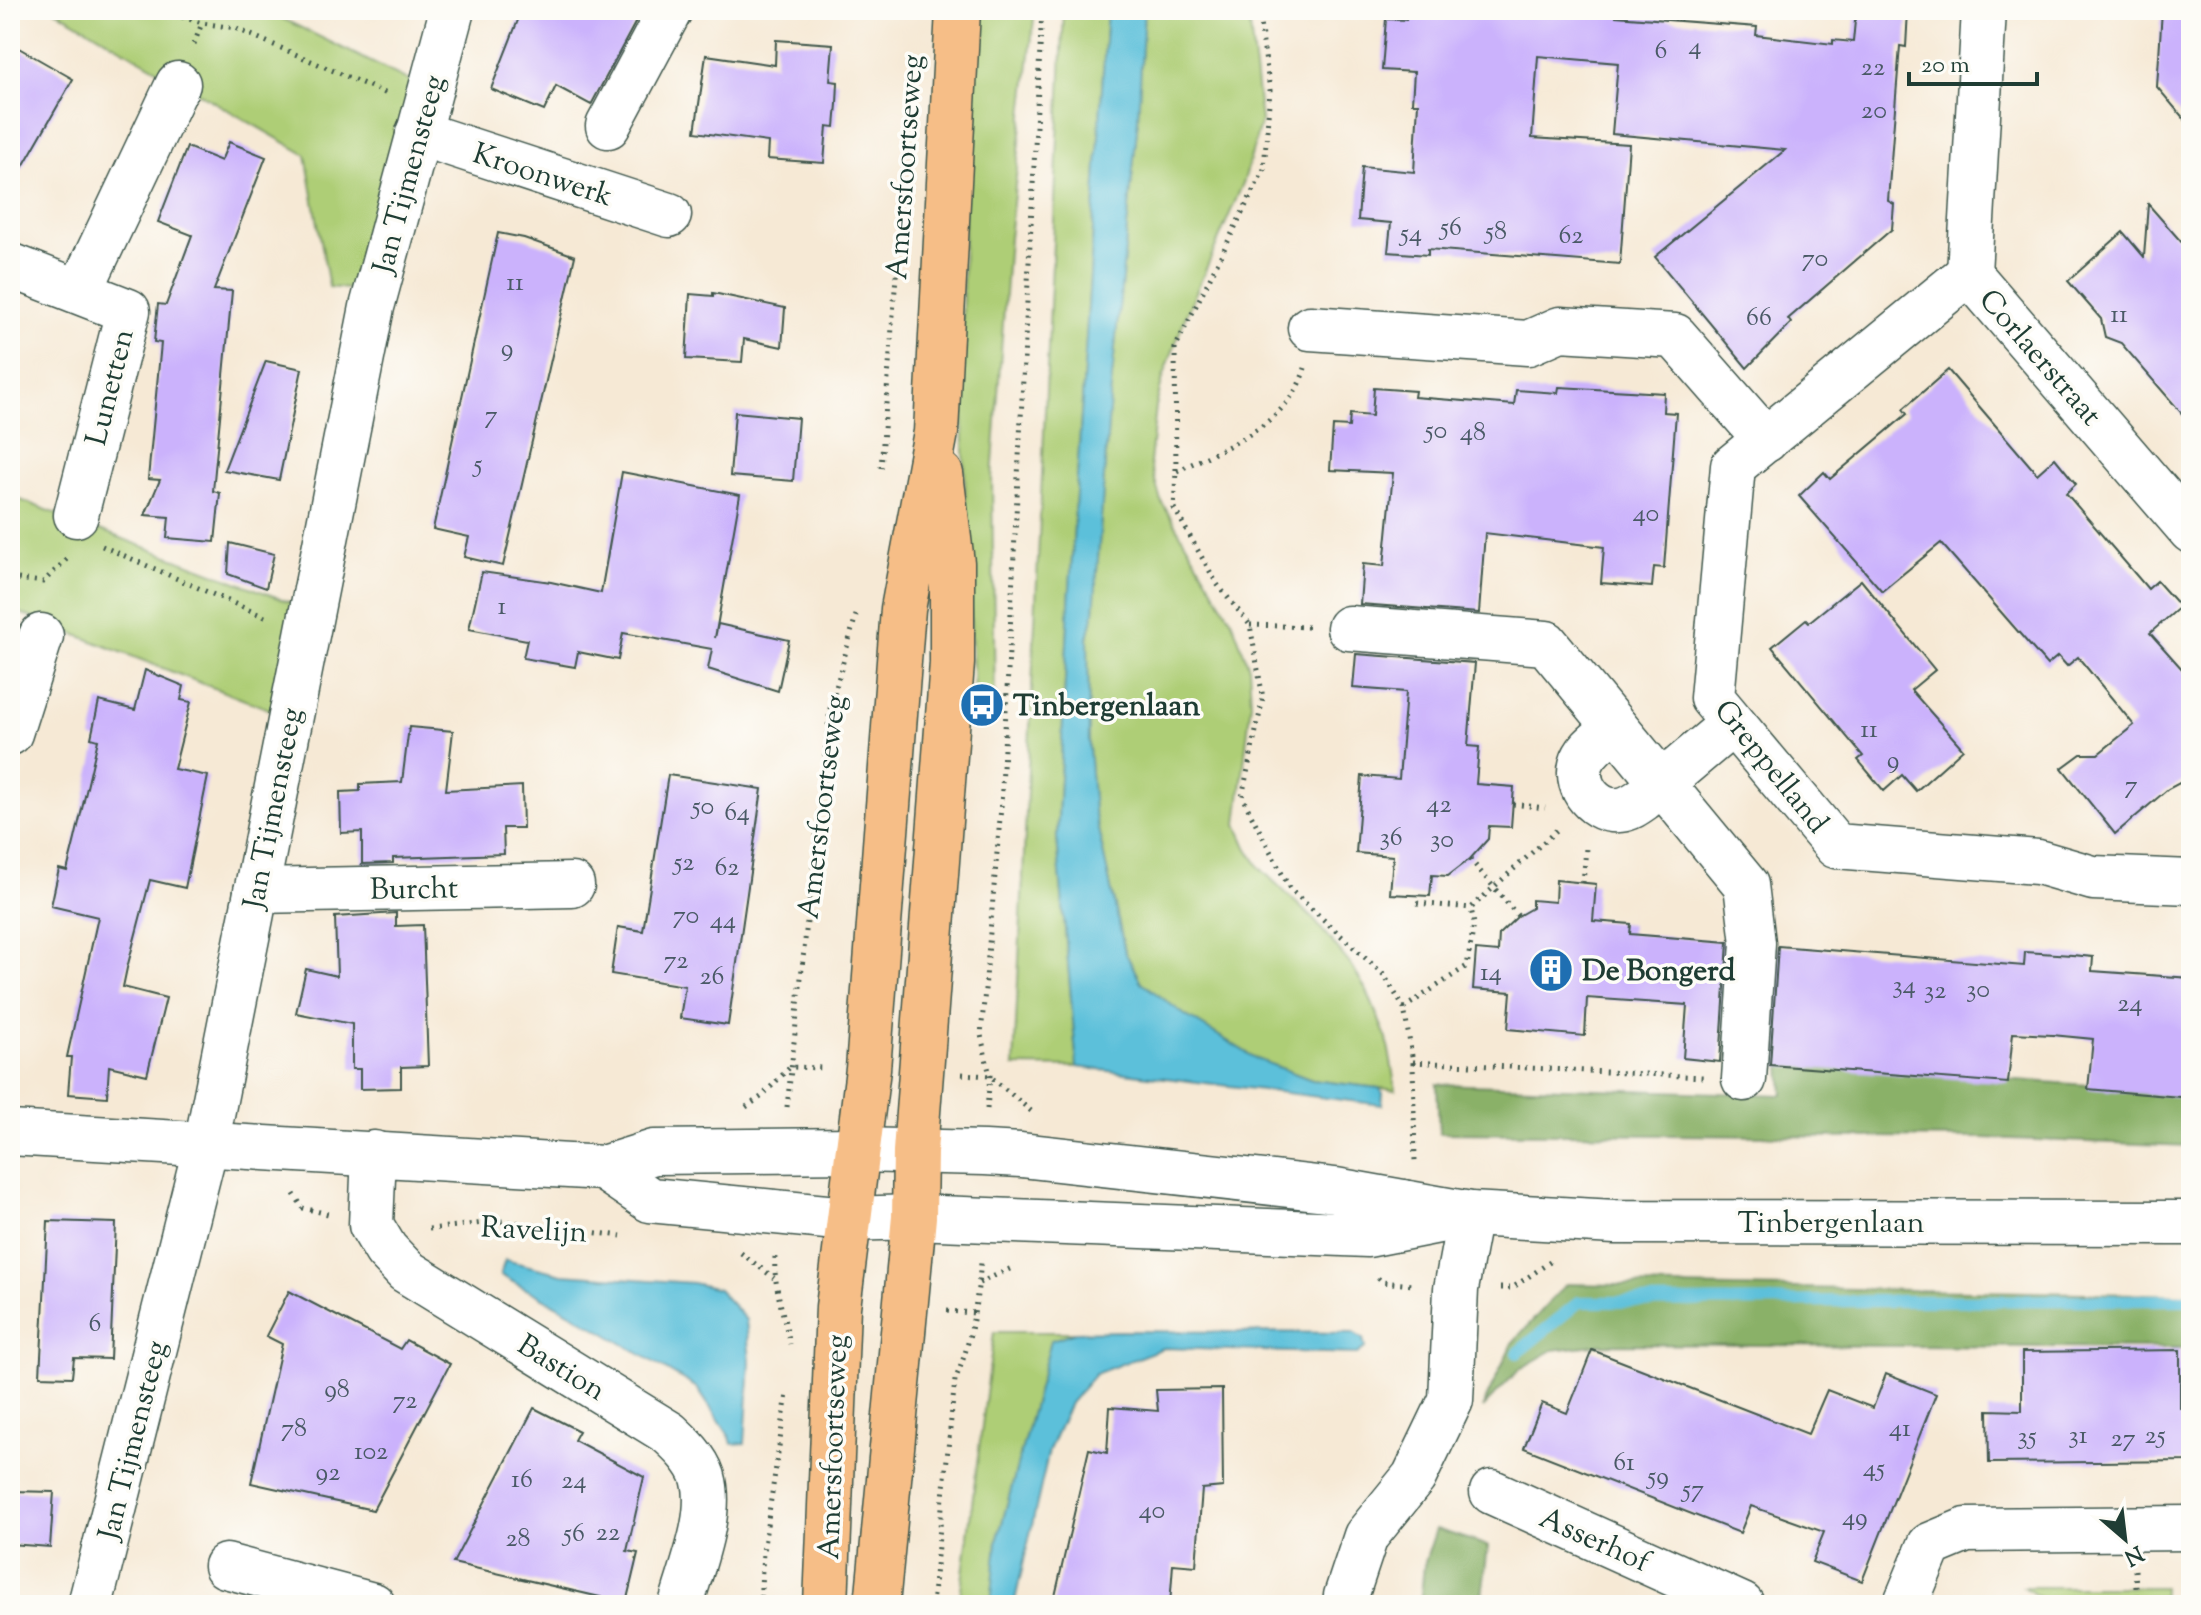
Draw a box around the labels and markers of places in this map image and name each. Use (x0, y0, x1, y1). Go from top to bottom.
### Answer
bus stop icon: Tinbergenlaan (958, 681, 1006, 729)
place label: Tinbergenlaan (1013, 686, 1200, 729)
building icon: De Bongerd (1527, 946, 1575, 994)
place label: De Bongerd (1582, 951, 1736, 994)

